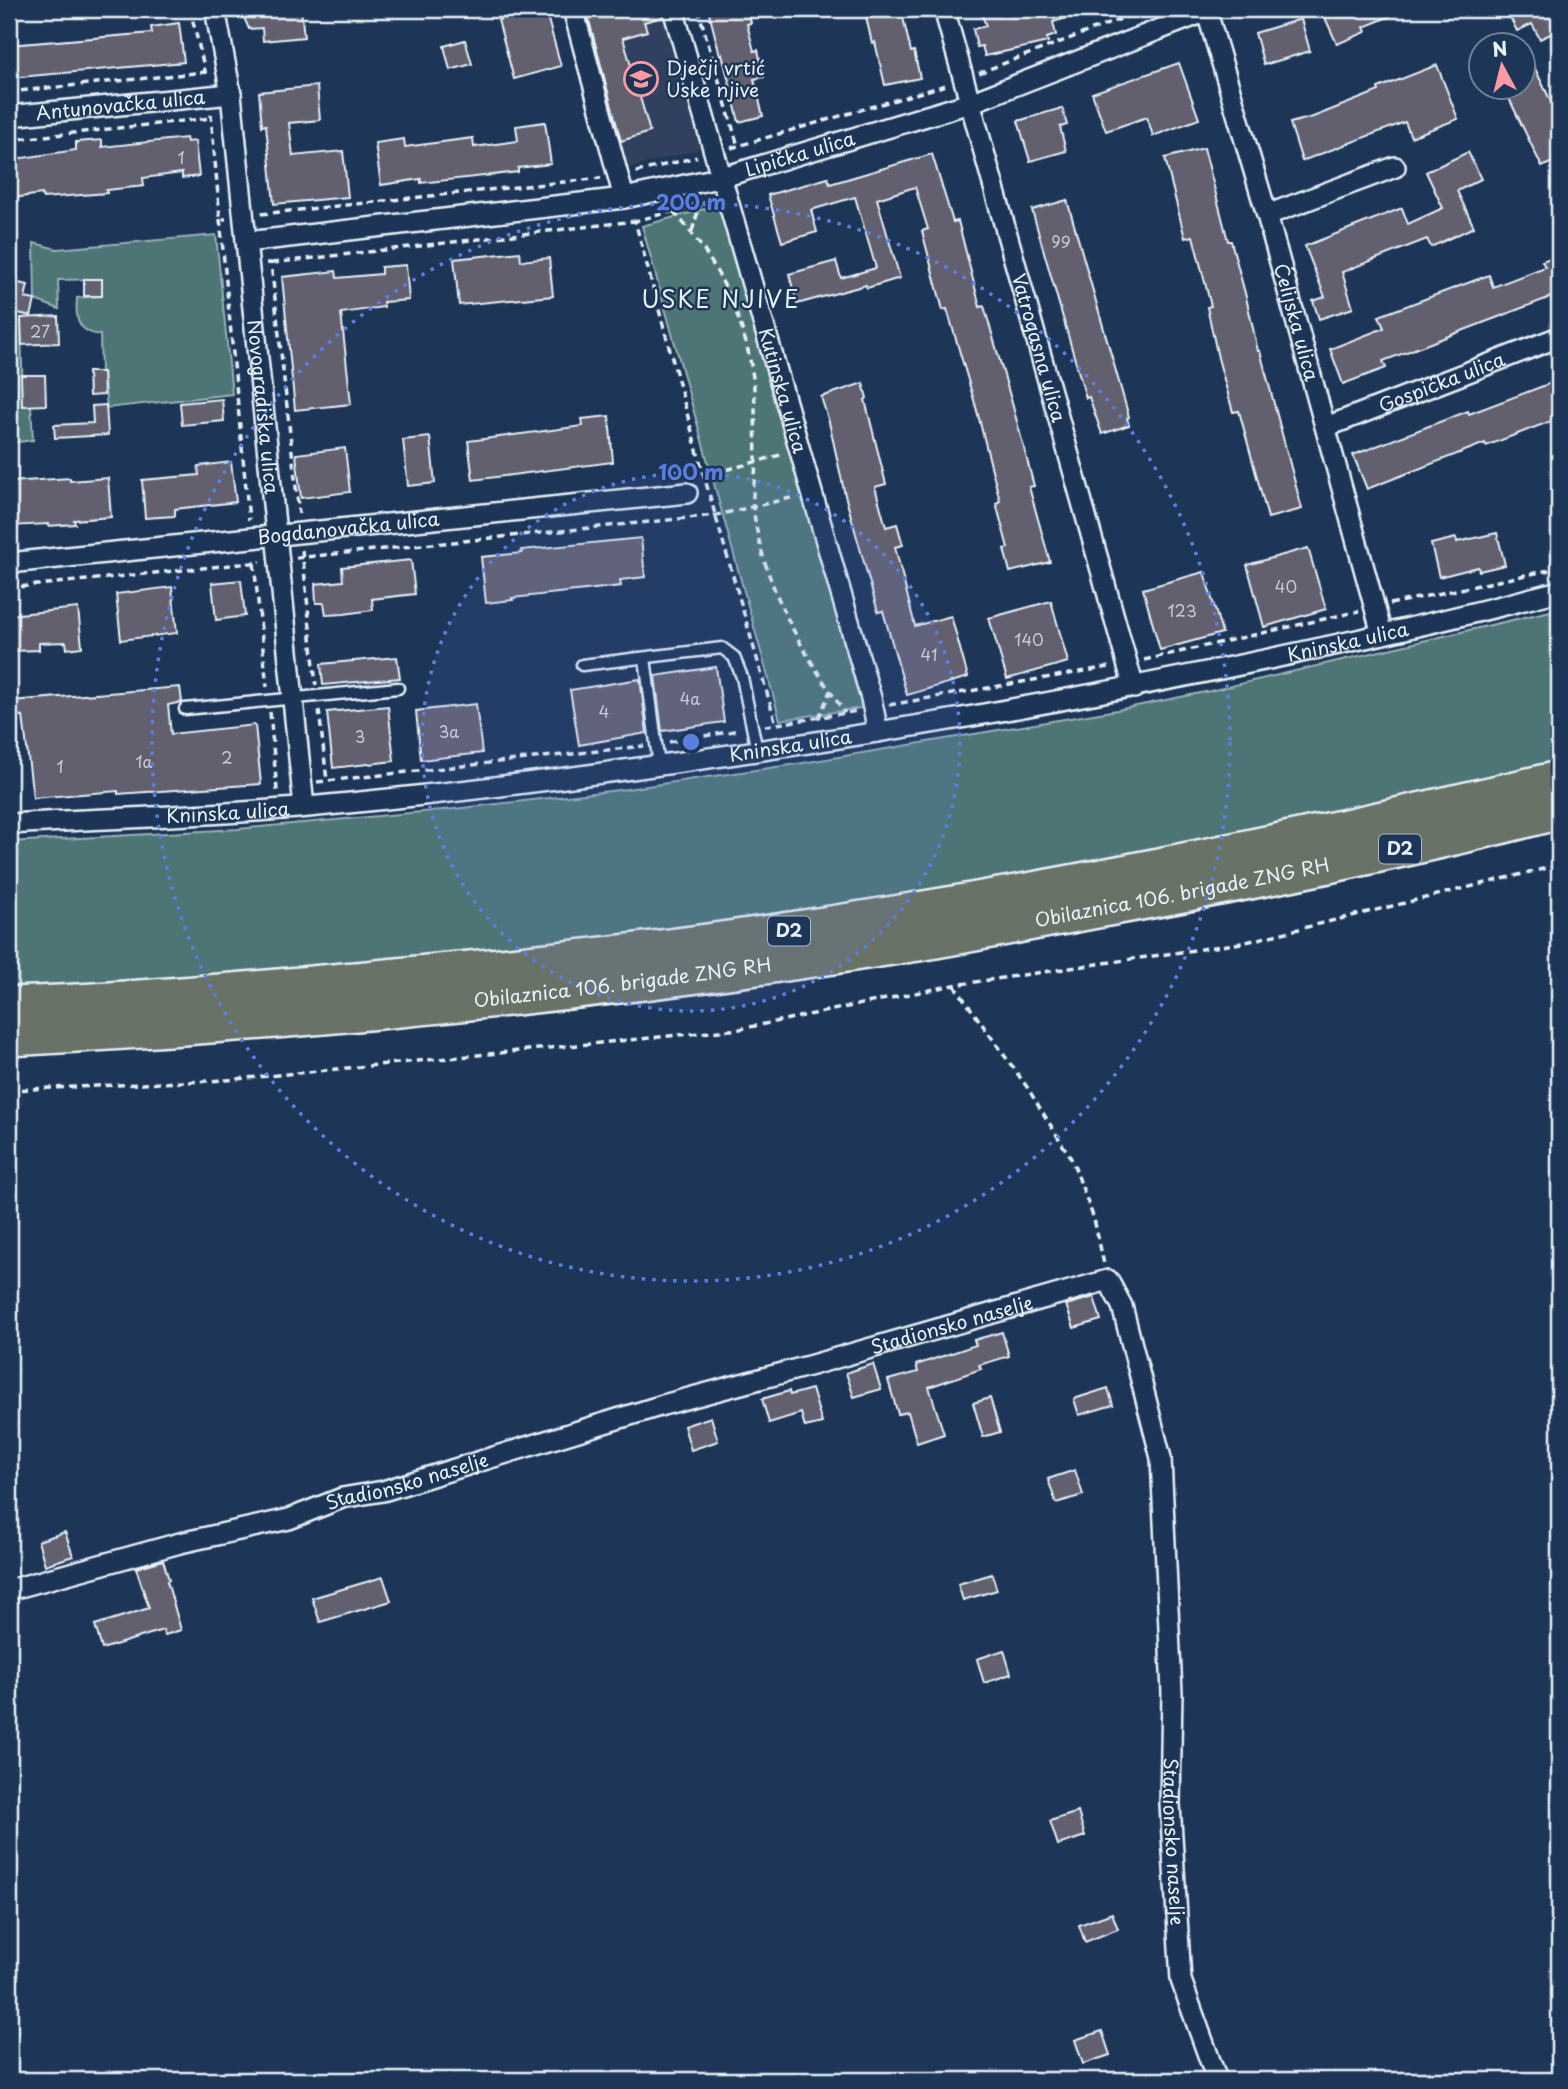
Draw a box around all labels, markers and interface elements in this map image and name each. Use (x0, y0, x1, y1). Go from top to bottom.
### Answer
north arrow (1466, 32, 1536, 102)
text: N (1491, 33, 1509, 63)
place label: Dječji vrtić Uske njive (666, 53, 765, 103)
school or university icon: Dječji vrtić Uske njive (622, 60, 660, 98)
street label: Antunovačka ulica (34, 82, 206, 126)
street label: Lipička ulica (741, 123, 858, 183)
house number: 1 (177, 145, 185, 169)
text: 200 m (656, 185, 726, 217)
house number: 99 (1051, 229, 1071, 253)
street label: Ćelijska ulica (1268, 260, 1327, 384)
street label: Vatrogasna ulica (1006, 270, 1074, 425)
district label: USKE NJIVE (642, 281, 800, 316)
street label: Novogradiška ulica (241, 318, 287, 495)
house number: 27 (30, 319, 50, 343)
street label: Kutinska ulica (752, 325, 815, 456)
street label: Gospićka ulica (1374, 344, 1509, 418)
text: 100 m (658, 455, 724, 487)
street label: Bogdanovačka ulica (256, 504, 440, 550)
house number: 40 (1275, 574, 1297, 598)
house number: 123 (1167, 598, 1197, 622)
street label: Kninska ulica (1285, 614, 1411, 668)
house number: 140 (1014, 627, 1044, 651)
house number: 41 (921, 642, 937, 666)
house number: 4a (680, 686, 700, 710)
house number: 4 (599, 699, 609, 723)
house number: 3a (439, 719, 459, 743)
street label: Kninska ulica (727, 721, 854, 768)
house number: 3 (355, 724, 365, 748)
centre of rings (679, 730, 703, 754)
house number: 2 (221, 745, 233, 769)
house number: 1a (135, 749, 153, 773)
house number: 1 (56, 754, 64, 778)
street label: Kninska ulica (165, 794, 290, 829)
road number: D2 (1379, 834, 1421, 864)
street label: Obilaznica 106. brigade ZNG RH (1032, 849, 1332, 933)
road number: D2 (768, 916, 810, 946)
street label: Obilaznica 106. brigade ZNG RH (472, 949, 773, 1014)
street label: Stadionsko naselje (867, 1287, 1036, 1361)
street label: Stadionsko naselje (321, 1445, 491, 1516)
street label: Stadionsko naselje (1157, 1757, 1193, 1926)

